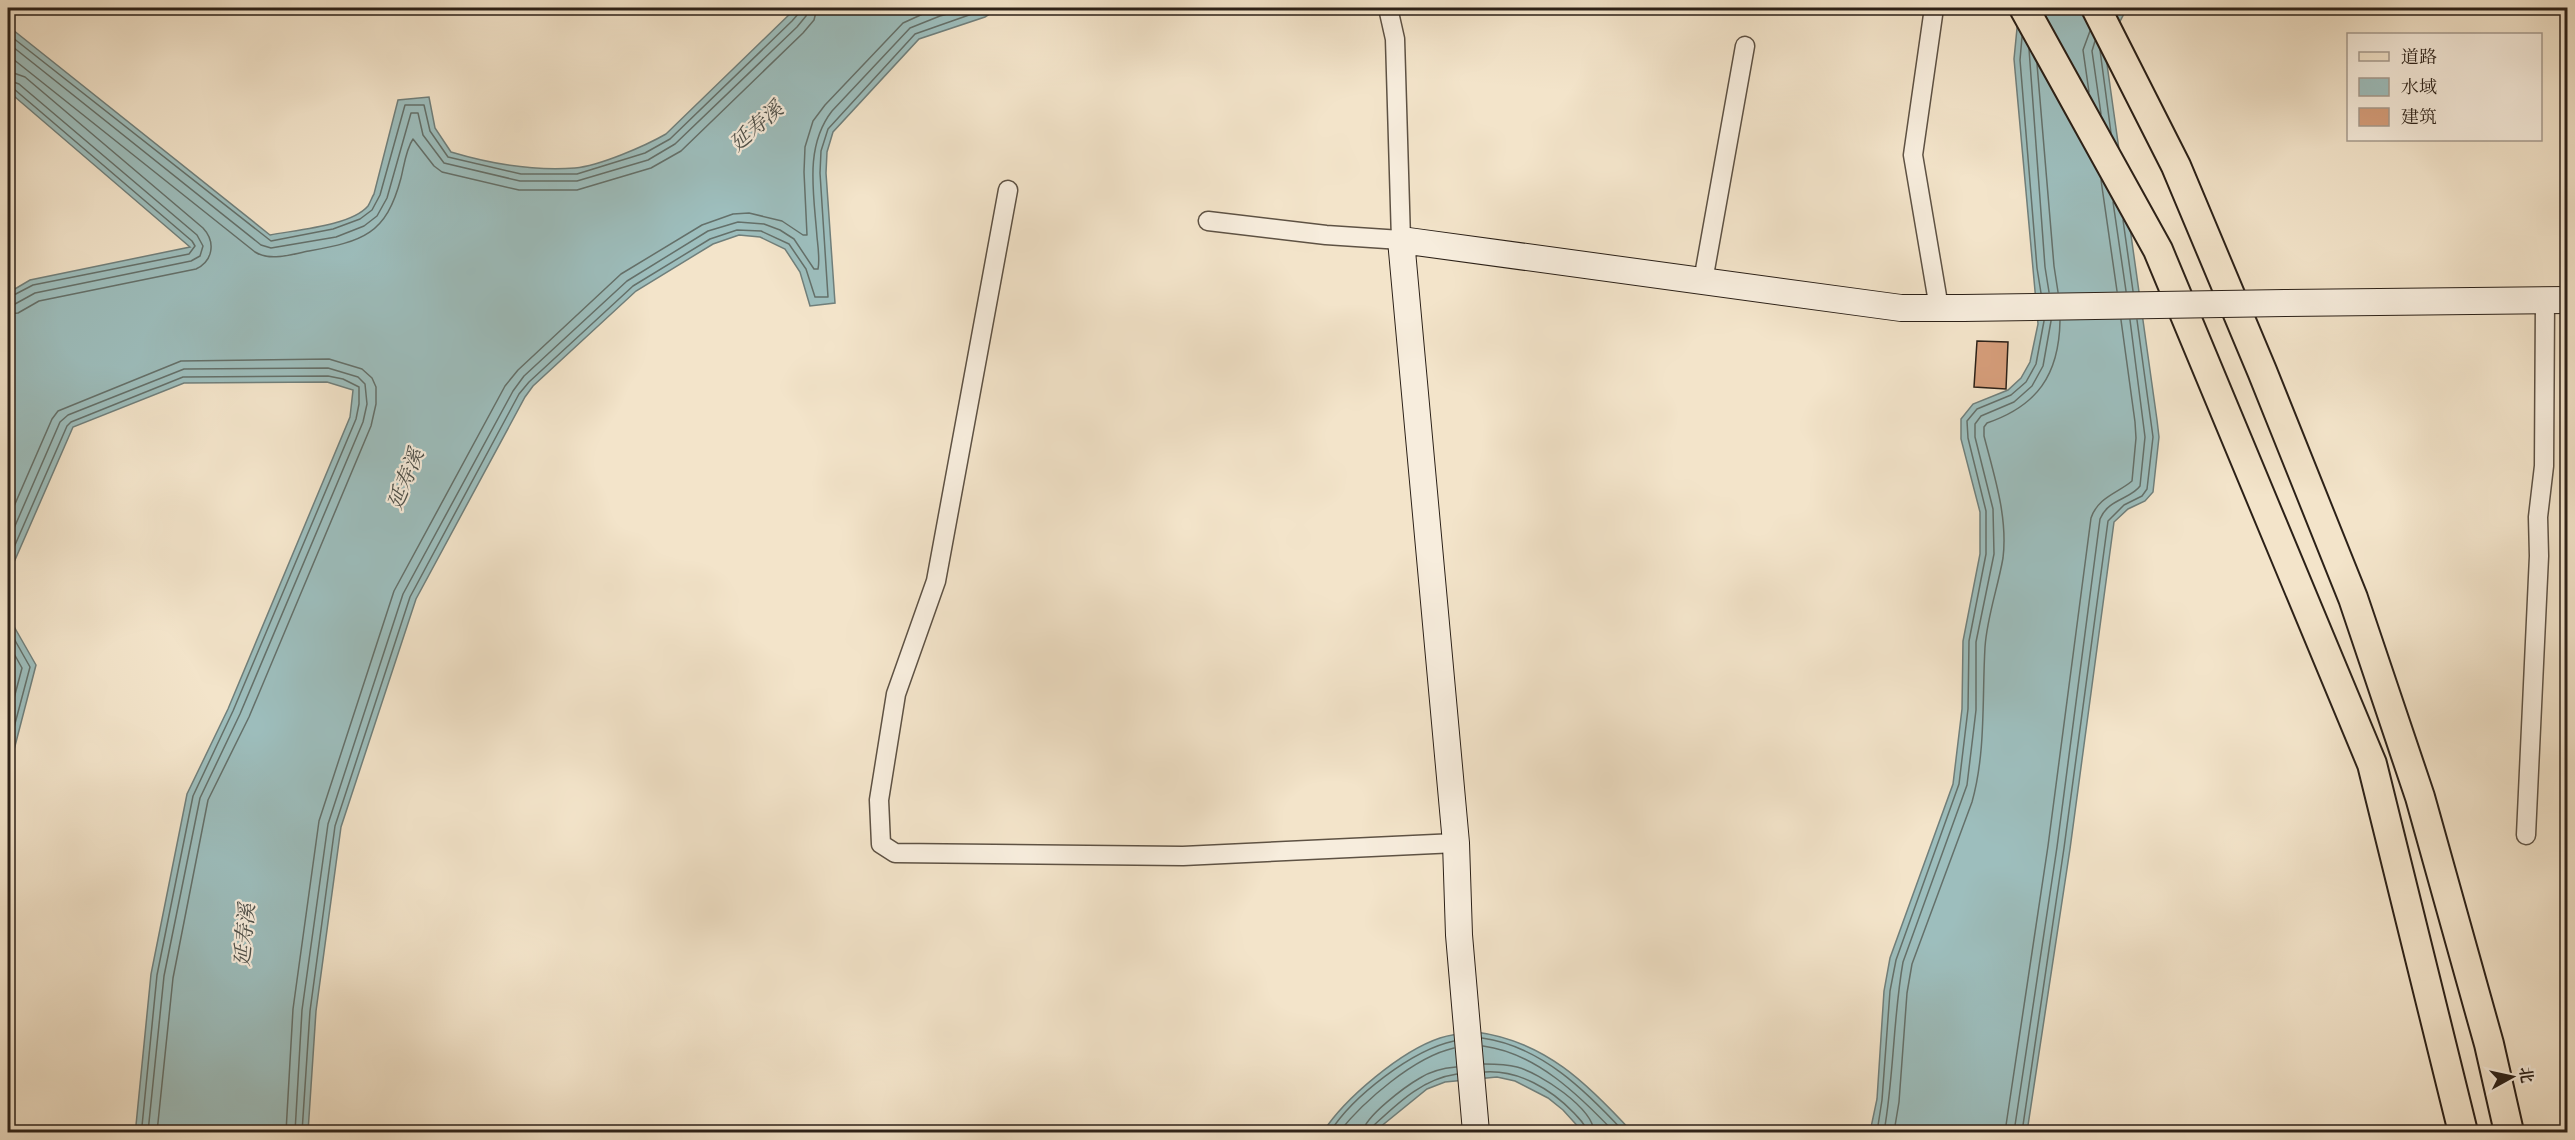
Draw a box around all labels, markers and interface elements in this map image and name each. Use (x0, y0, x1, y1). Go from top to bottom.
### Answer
legend (2347, 33, 2542, 141)
text: 道路 (2401, 45, 2437, 68)
text: 水域 (2401, 75, 2437, 98)
water label: 延寿溪 (723, 94, 790, 157)
text: 建筑 (2401, 105, 2437, 128)
water label: 延寿溪 (381, 443, 430, 513)
water label: 延寿溪 (228, 900, 260, 968)
north arrow (2482, 1047, 2542, 1107)
text: 北 (2515, 1066, 2538, 1084)

